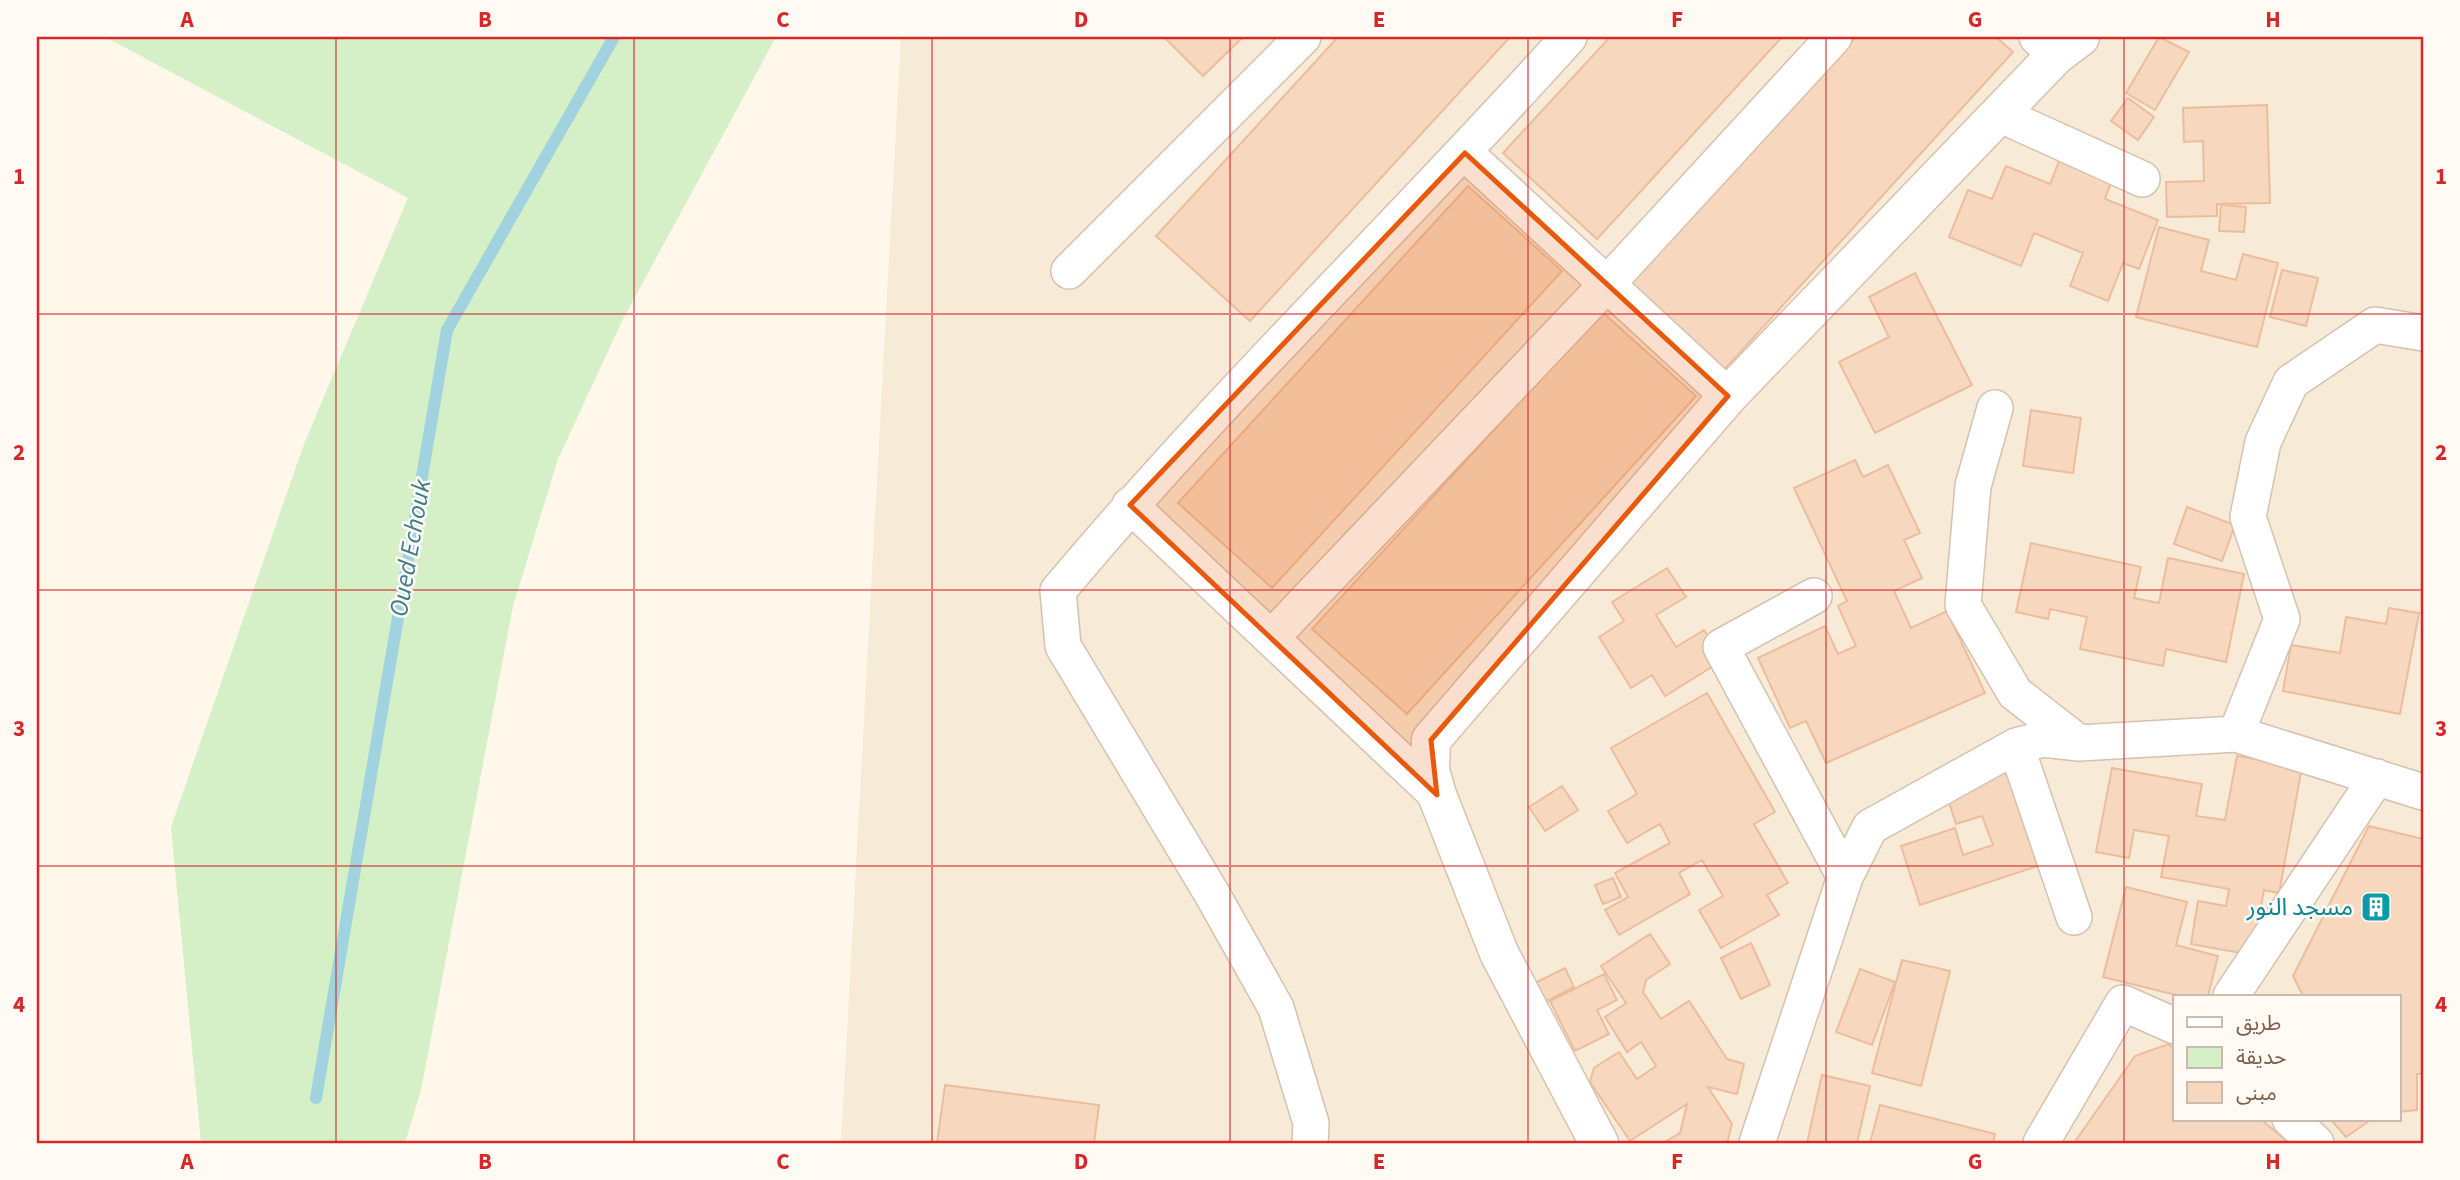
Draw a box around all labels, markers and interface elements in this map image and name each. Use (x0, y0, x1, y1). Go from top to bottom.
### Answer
text: A (179, 3, 194, 36)
text: B (478, 3, 492, 36)
text: C (776, 3, 790, 36)
text: D (1074, 3, 1088, 36)
text: E (1373, 3, 1385, 36)
text: F (1671, 3, 1683, 36)
text: G (1968, 3, 1982, 36)
text: H (2265, 3, 2281, 36)
text: 1 (13, 160, 25, 193)
text: 1 (2435, 160, 2447, 193)
text: 2 (13, 436, 25, 469)
text: 2 (2435, 436, 2447, 469)
water label: Oued Echouk (380, 476, 440, 620)
text: 3 (13, 712, 25, 745)
text: 3 (2435, 712, 2447, 745)
place label: مسجد النور (2246, 890, 2353, 925)
building icon: مسجد النور (2359, 890, 2393, 924)
text: 4 (13, 988, 25, 1021)
text: 4 (2435, 988, 2447, 1021)
legend (2173, 995, 2400, 1120)
text: طريق (2236, 1008, 2281, 1038)
text: حديقة (2236, 1042, 2286, 1072)
text: مبنى (2236, 1078, 2277, 1108)
text: A (179, 1145, 194, 1178)
text: B (478, 1145, 492, 1178)
text: C (776, 1145, 790, 1178)
text: D (1074, 1145, 1088, 1178)
text: E (1373, 1145, 1385, 1178)
text: F (1671, 1145, 1683, 1178)
text: G (1968, 1145, 1982, 1178)
text: H (2265, 1145, 2281, 1178)

